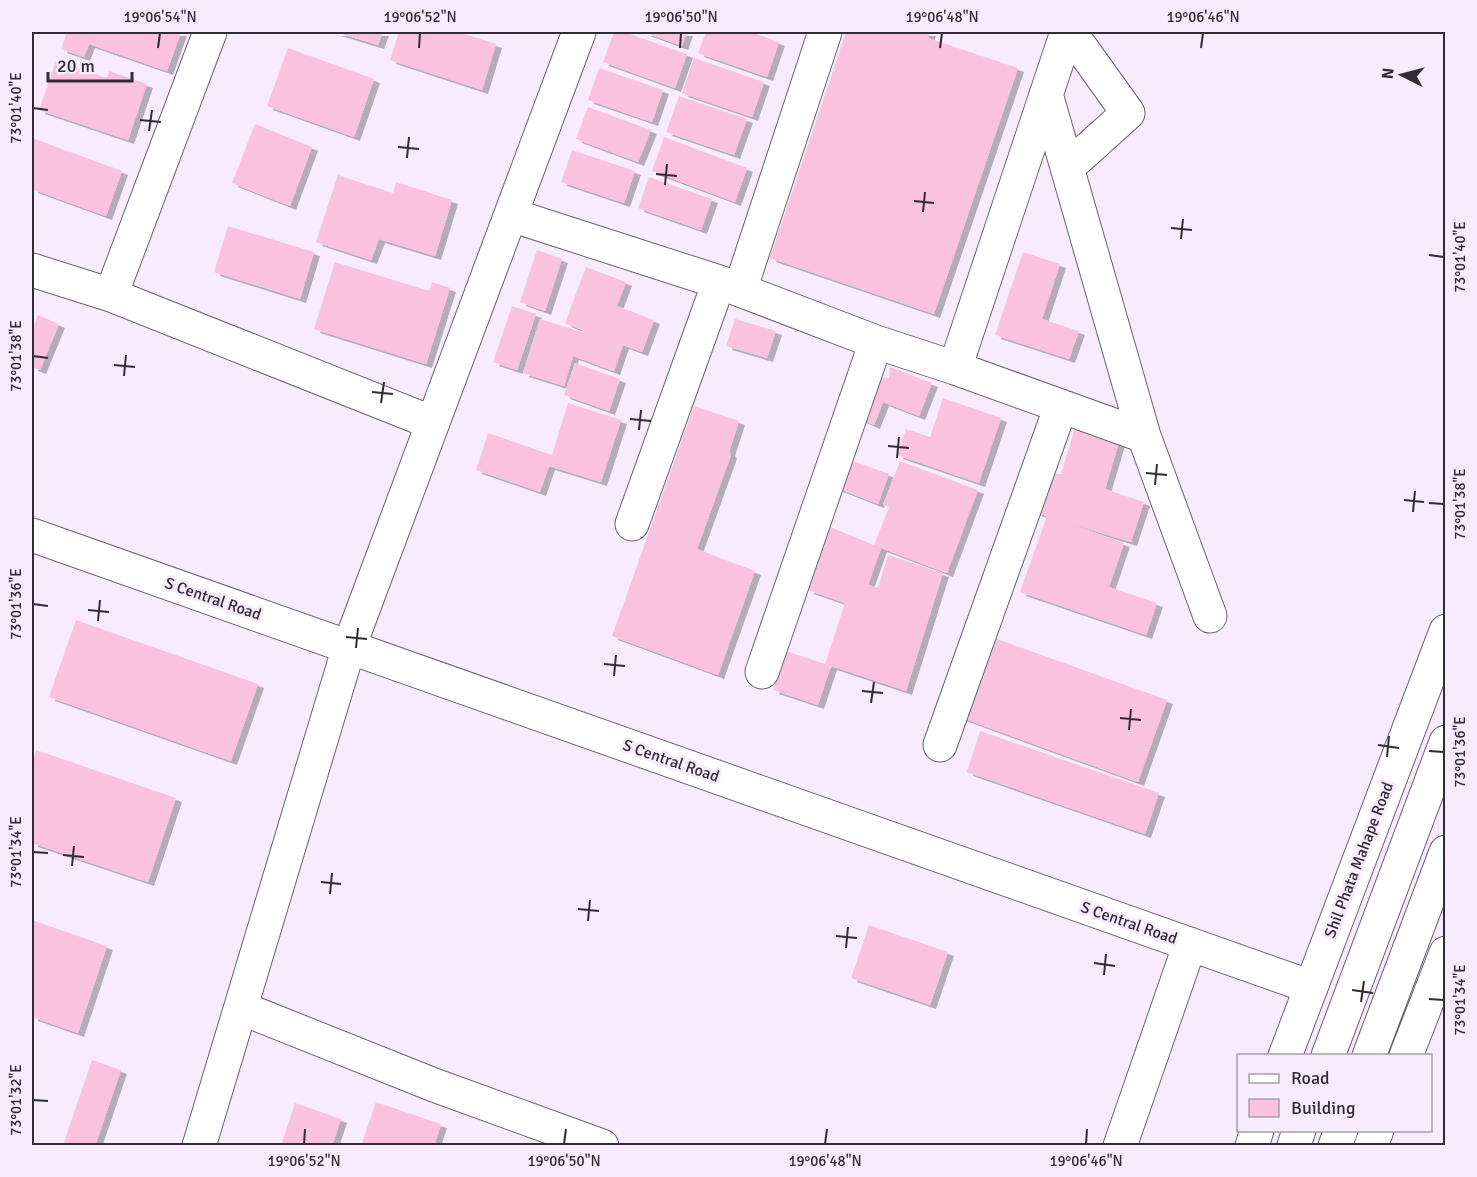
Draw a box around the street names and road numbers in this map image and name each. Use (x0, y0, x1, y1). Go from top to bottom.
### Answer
street label: S Central Road (162, 573, 264, 625)
street label: S Central Road (620, 735, 722, 787)
street label: Shil Phata Mahape Road (1320, 779, 1398, 941)
street label: S Central Road (1078, 897, 1180, 949)

